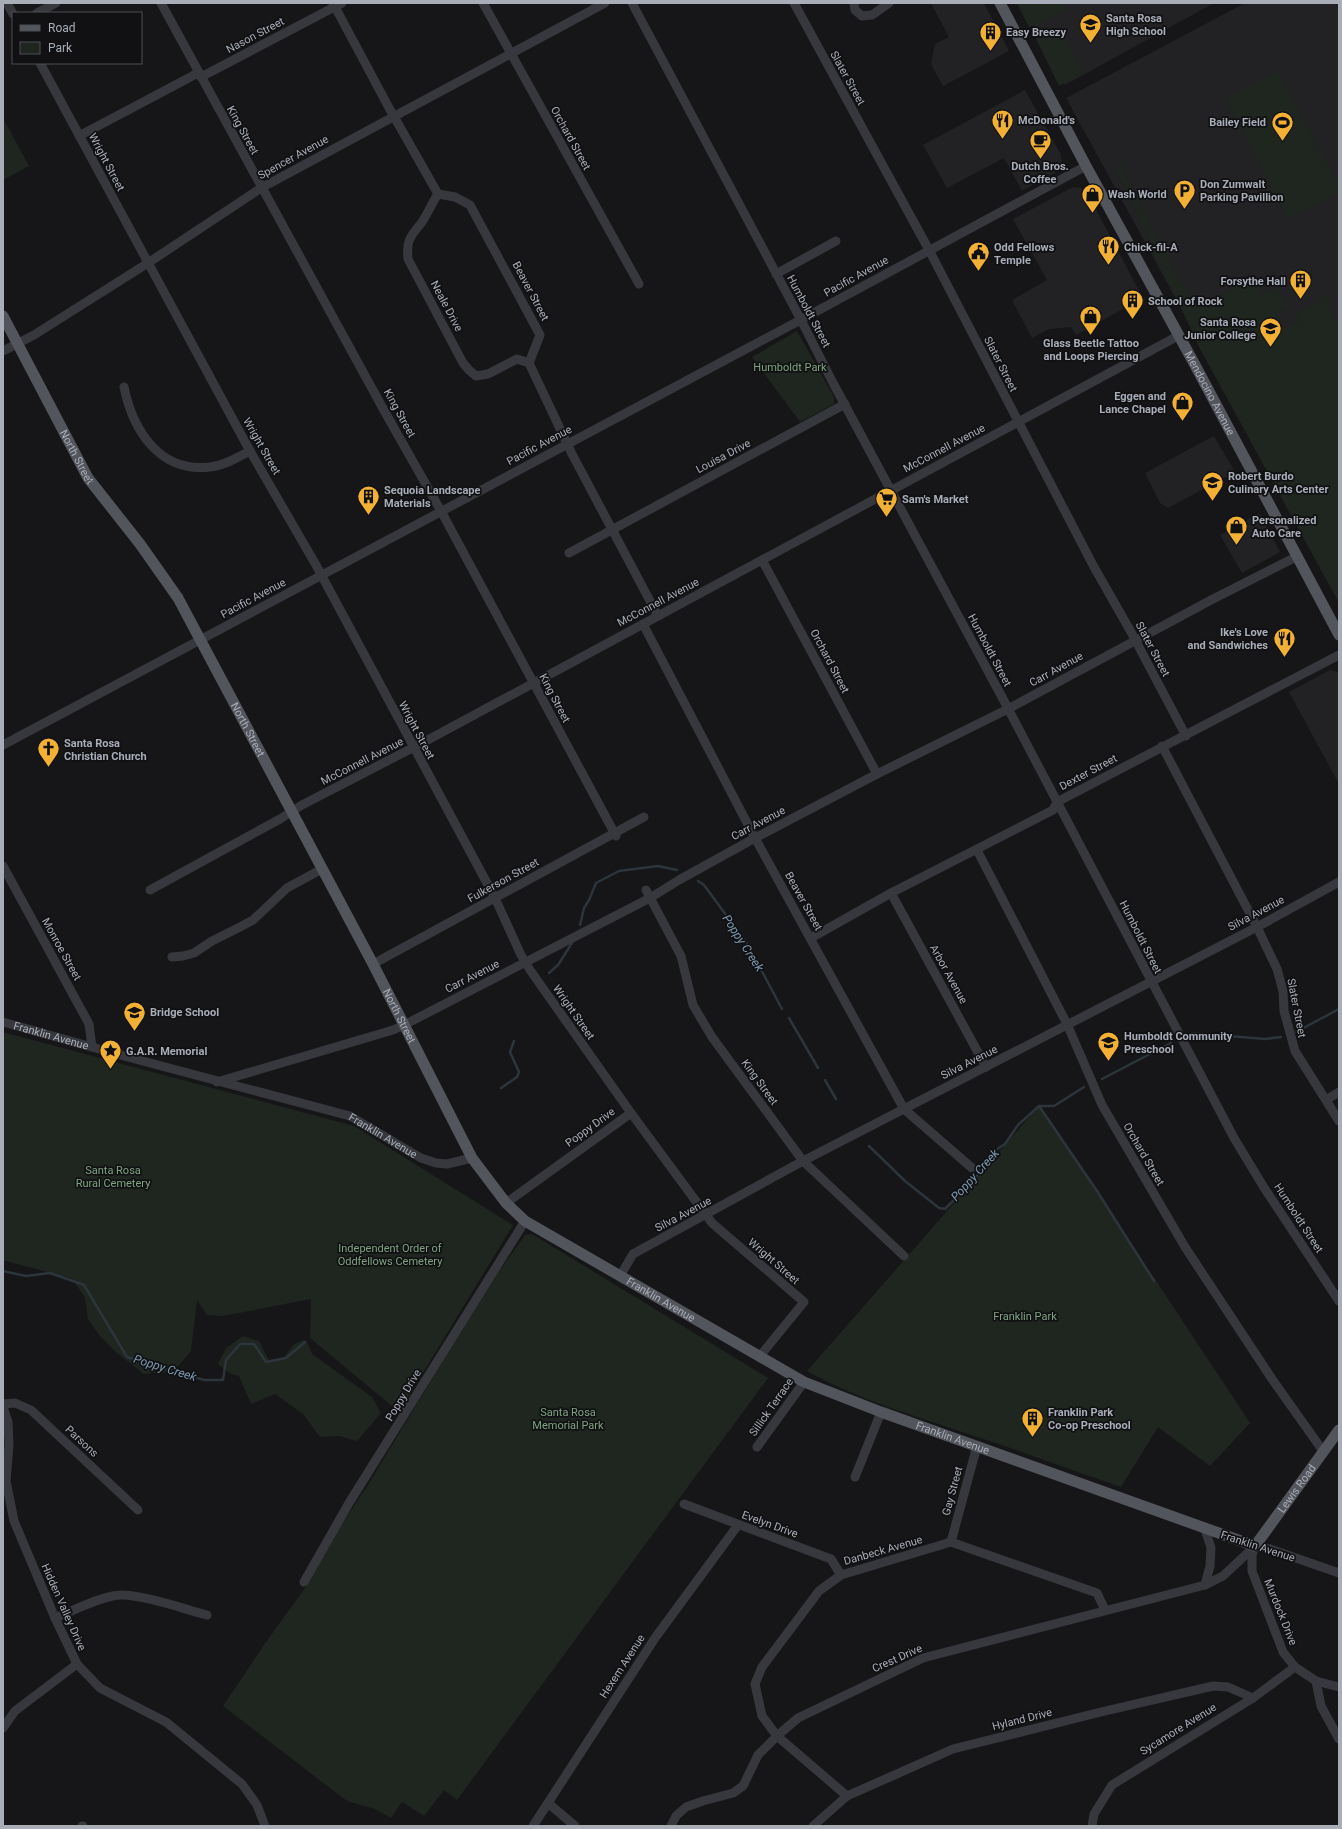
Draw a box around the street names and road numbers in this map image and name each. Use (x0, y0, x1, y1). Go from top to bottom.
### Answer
street label: Nason Street (224, 15, 287, 56)
street label: Slater Street (827, 49, 868, 108)
street label: King Street (224, 104, 261, 157)
street label: Orchard Street (548, 104, 594, 173)
street label: Wright Street (86, 131, 127, 194)
street label: Spencer Avenue (256, 133, 331, 182)
street label: Pacific Avenue (822, 253, 891, 300)
street label: Beaver Street (510, 259, 552, 323)
street label: Humboldt Street (784, 273, 833, 350)
street label: Neale Drive (428, 279, 465, 334)
street label: Slater Street (981, 334, 1020, 394)
street label: Mendocino Avenue (1182, 349, 1237, 438)
street label: King Street (381, 387, 418, 440)
street label: Wright Street (240, 415, 283, 477)
street label: McConnell Avenue (901, 421, 988, 476)
street label: Pacific Avenue (504, 423, 574, 468)
street label: North Street (57, 428, 97, 487)
street label: Louisa Drive (694, 437, 753, 476)
street label: McConnell Avenue (615, 575, 702, 630)
street label: Pacific Avenue (218, 576, 288, 621)
street label: Humboldt Street (965, 612, 1014, 689)
street label: Slater Street (1133, 620, 1173, 679)
street label: Orchard Street (807, 627, 852, 696)
street label: Carr Avenue (1027, 649, 1085, 689)
street label: King Street (536, 672, 573, 725)
street label: Wright Street (396, 699, 437, 762)
street label: North Street (228, 700, 268, 759)
street label: McConnell Avenue (319, 735, 406, 788)
street label: Dexter Street (1057, 752, 1120, 793)
street label: Carr Avenue (729, 804, 788, 843)
street label: Fulkerson Street (465, 855, 542, 905)
street label: Beaver Street (782, 870, 825, 933)
street label: Silva Avenue (1226, 893, 1287, 934)
street label: Humboldt Street (1117, 899, 1165, 976)
street label: Monroe Street (39, 916, 84, 983)
street label: Arbor Avenue (927, 942, 970, 1006)
street label: Carr Avenue (443, 957, 502, 996)
street label: Slater Street (1284, 977, 1309, 1039)
street label: Wright Street (550, 982, 597, 1042)
street label: North Street (380, 987, 419, 1046)
street label: Franklin Avenue (12, 1019, 90, 1053)
street label: Silva Avenue (939, 1043, 1000, 1082)
street label: King Street (739, 1057, 781, 1108)
street label: Poppy Drive (563, 1105, 618, 1150)
street label: Franklin Avenue (346, 1111, 420, 1161)
street label: Orchard Street (1120, 1120, 1167, 1188)
street label: Humboldt Street (1271, 1181, 1326, 1256)
street label: Silva Avenue (653, 1194, 714, 1235)
street label: Wright Street (745, 1236, 802, 1287)
street label: Franklin Avenue (624, 1275, 698, 1325)
street label: Poppy Drive (383, 1367, 424, 1424)
street label: Sillick Terrace (747, 1376, 796, 1439)
street label: Franklin Avenue (914, 1419, 991, 1457)
street label: Parsons (62, 1423, 101, 1460)
street label: Lewis Road (1275, 1462, 1319, 1516)
street label: Gay Street (940, 1465, 965, 1517)
street label: Evelyn Drive (740, 1508, 800, 1541)
street label: Franklin Avenue (1219, 1528, 1297, 1565)
street label: Danbeck Avenue (842, 1533, 924, 1568)
street label: Hidden Valley Drive (38, 1562, 89, 1653)
street label: Murdock Drive (1261, 1577, 1300, 1647)
street label: Hexem Avenue (597, 1632, 648, 1701)
street label: Crest Drive (870, 1642, 924, 1675)
street label: Sycamore Avenue (1138, 1701, 1219, 1758)
street label: Hyland Drive (991, 1706, 1054, 1733)

